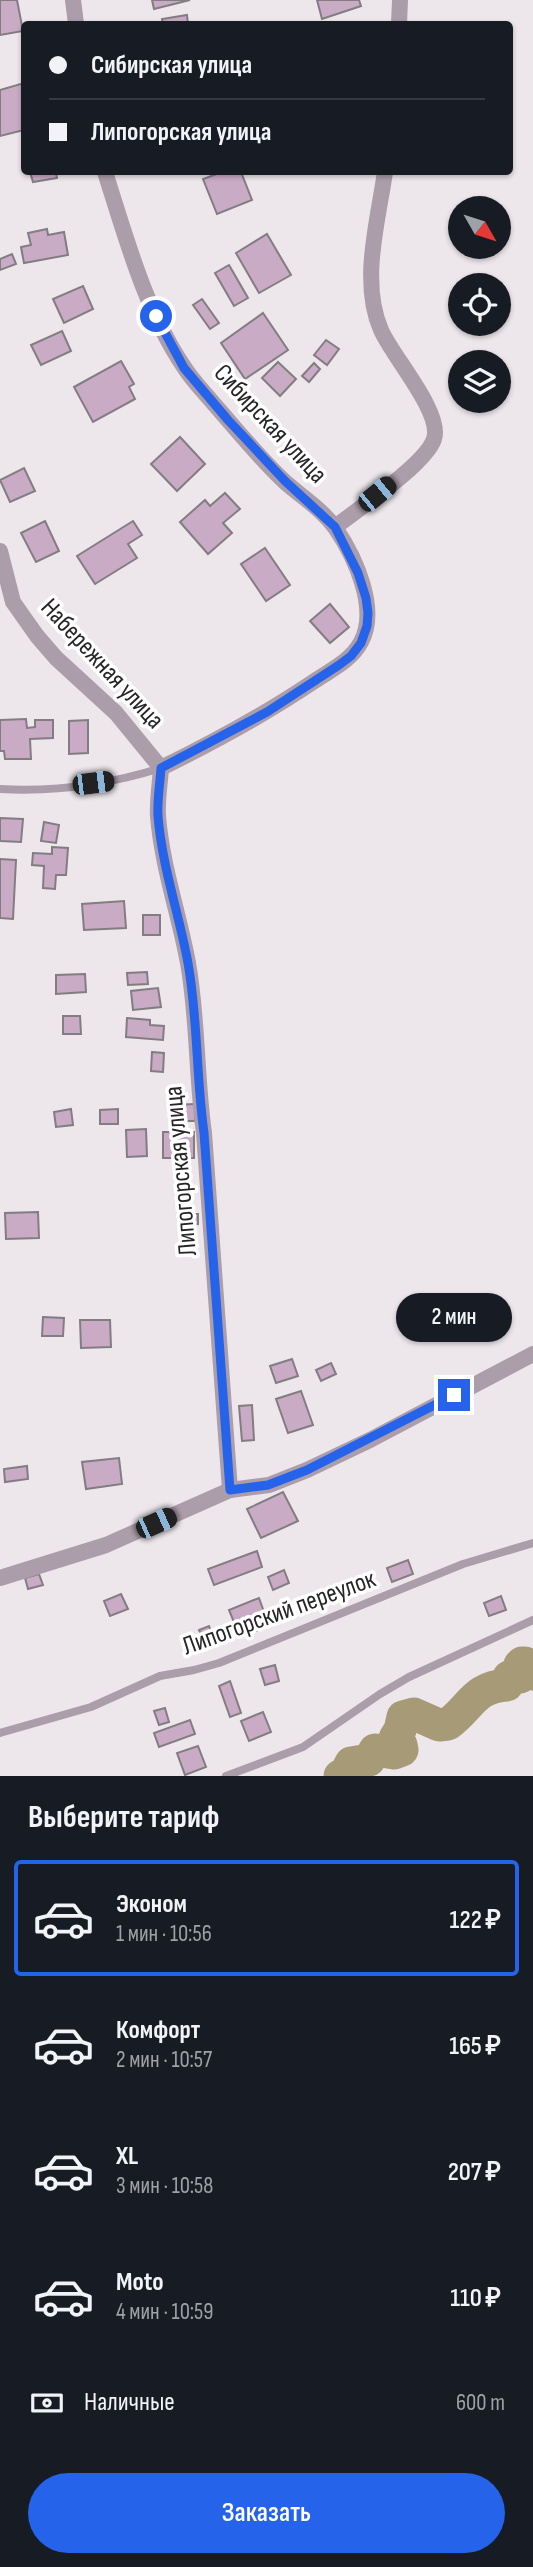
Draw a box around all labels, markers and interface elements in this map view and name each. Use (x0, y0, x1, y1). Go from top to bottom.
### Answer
text: Сибирская улица (91, 50, 252, 81)
text: Липогорская улица (91, 117, 272, 148)
north arrow (448, 196, 511, 259)
map controls (448, 196, 511, 413)
button: locate (448, 273, 511, 336)
route start (140, 300, 172, 332)
button: layers (448, 350, 511, 413)
street label: Сибирская улица (207, 358, 333, 490)
car (355, 473, 400, 515)
street label: Набережная улица (34, 593, 170, 735)
car (71, 770, 116, 796)
street label: Липогорская улица (158, 1085, 204, 1257)
callout: 2 мин (396, 1294, 512, 1342)
text: 2 мин (432, 1303, 476, 1331)
route end (438, 1379, 470, 1411)
car (133, 1505, 180, 1541)
street label: Липогорский переулок (178, 1564, 380, 1662)
text: Выберите тариф (28, 1798, 219, 1837)
icon: car (32, 1887, 95, 1950)
text: Эконом (116, 1889, 187, 1920)
text: 122 ₽ (450, 1905, 501, 1936)
text: 1 мин · 10:56 (116, 1920, 212, 1948)
icon: car (32, 2013, 95, 2076)
text: Комфорт (116, 2015, 200, 2046)
text: 165 ₽ (449, 2031, 501, 2062)
text: 2 мин · 10:57 (116, 2046, 212, 2074)
icon: car (32, 2139, 95, 2202)
text: XL (116, 2141, 138, 2172)
text: 207 ₽ (448, 2157, 501, 2188)
text: 3 мин · 10:58 (116, 2172, 213, 2200)
icon: car (32, 2265, 95, 2328)
text: Moto (116, 2267, 164, 2298)
text: 110 ₽ (450, 2283, 501, 2314)
text: 4 мин · 10:59 (116, 2298, 213, 2326)
icon: cash (28, 2384, 66, 2422)
text: Наличные (84, 2387, 175, 2418)
text: 600 m (456, 2389, 505, 2417)
button: Заказать (28, 2473, 505, 2553)

